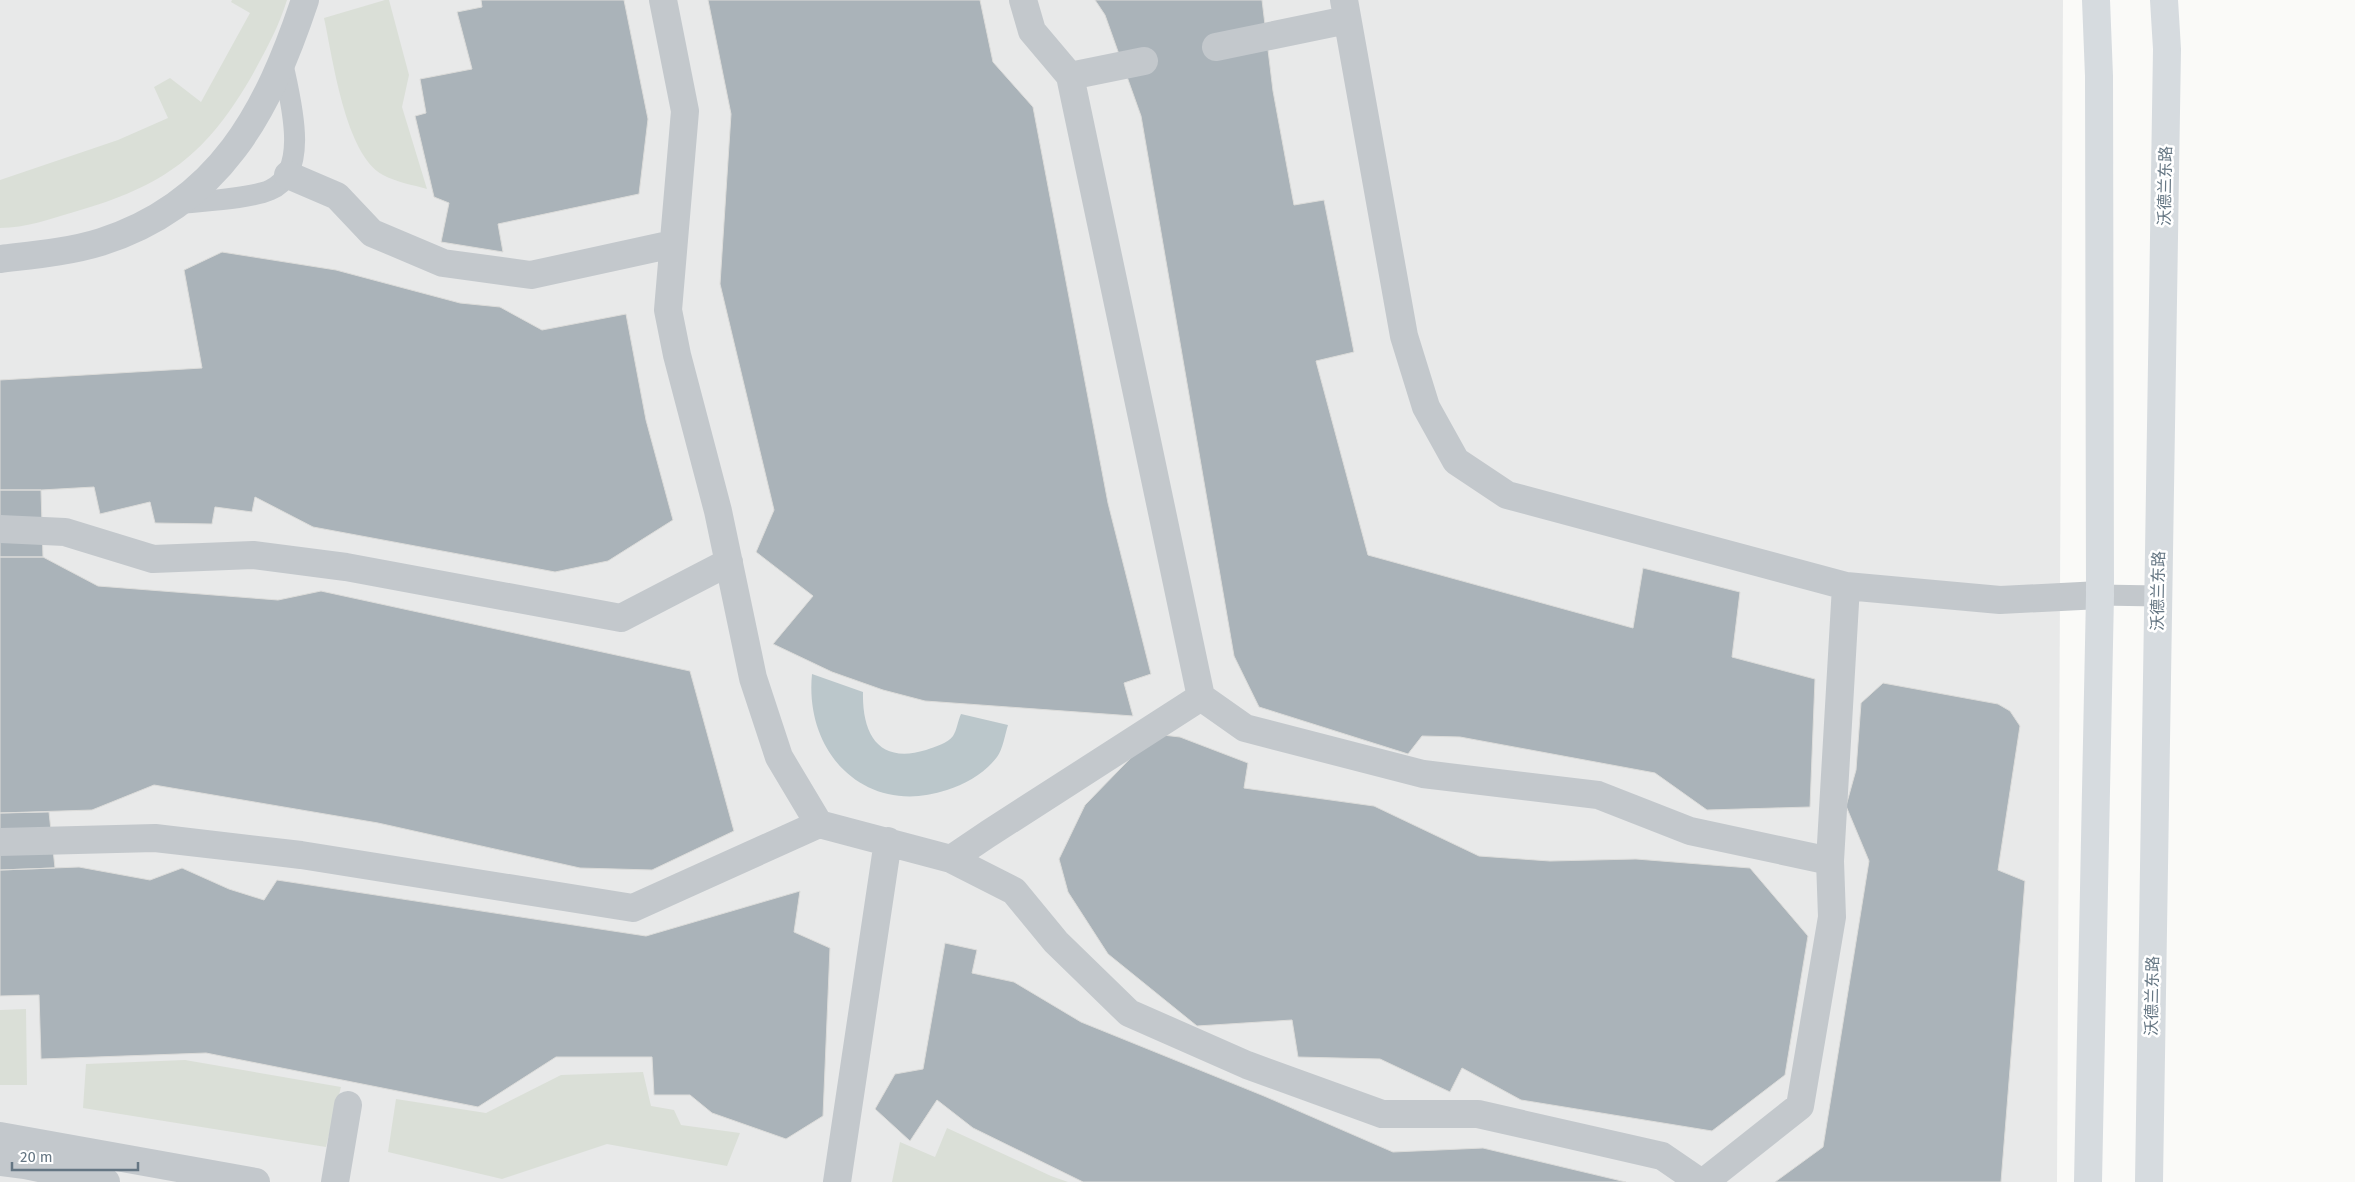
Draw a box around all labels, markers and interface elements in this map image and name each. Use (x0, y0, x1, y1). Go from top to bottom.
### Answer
street label: 沃德兰东路 (2155, 146, 2175, 226)
street label: 沃德兰东路 (2148, 551, 2168, 631)
street label: 沃德兰东路 (2142, 956, 2162, 1036)
scale bar (12, 1140, 139, 1172)
text: 20 m (20, 1148, 53, 1166)

